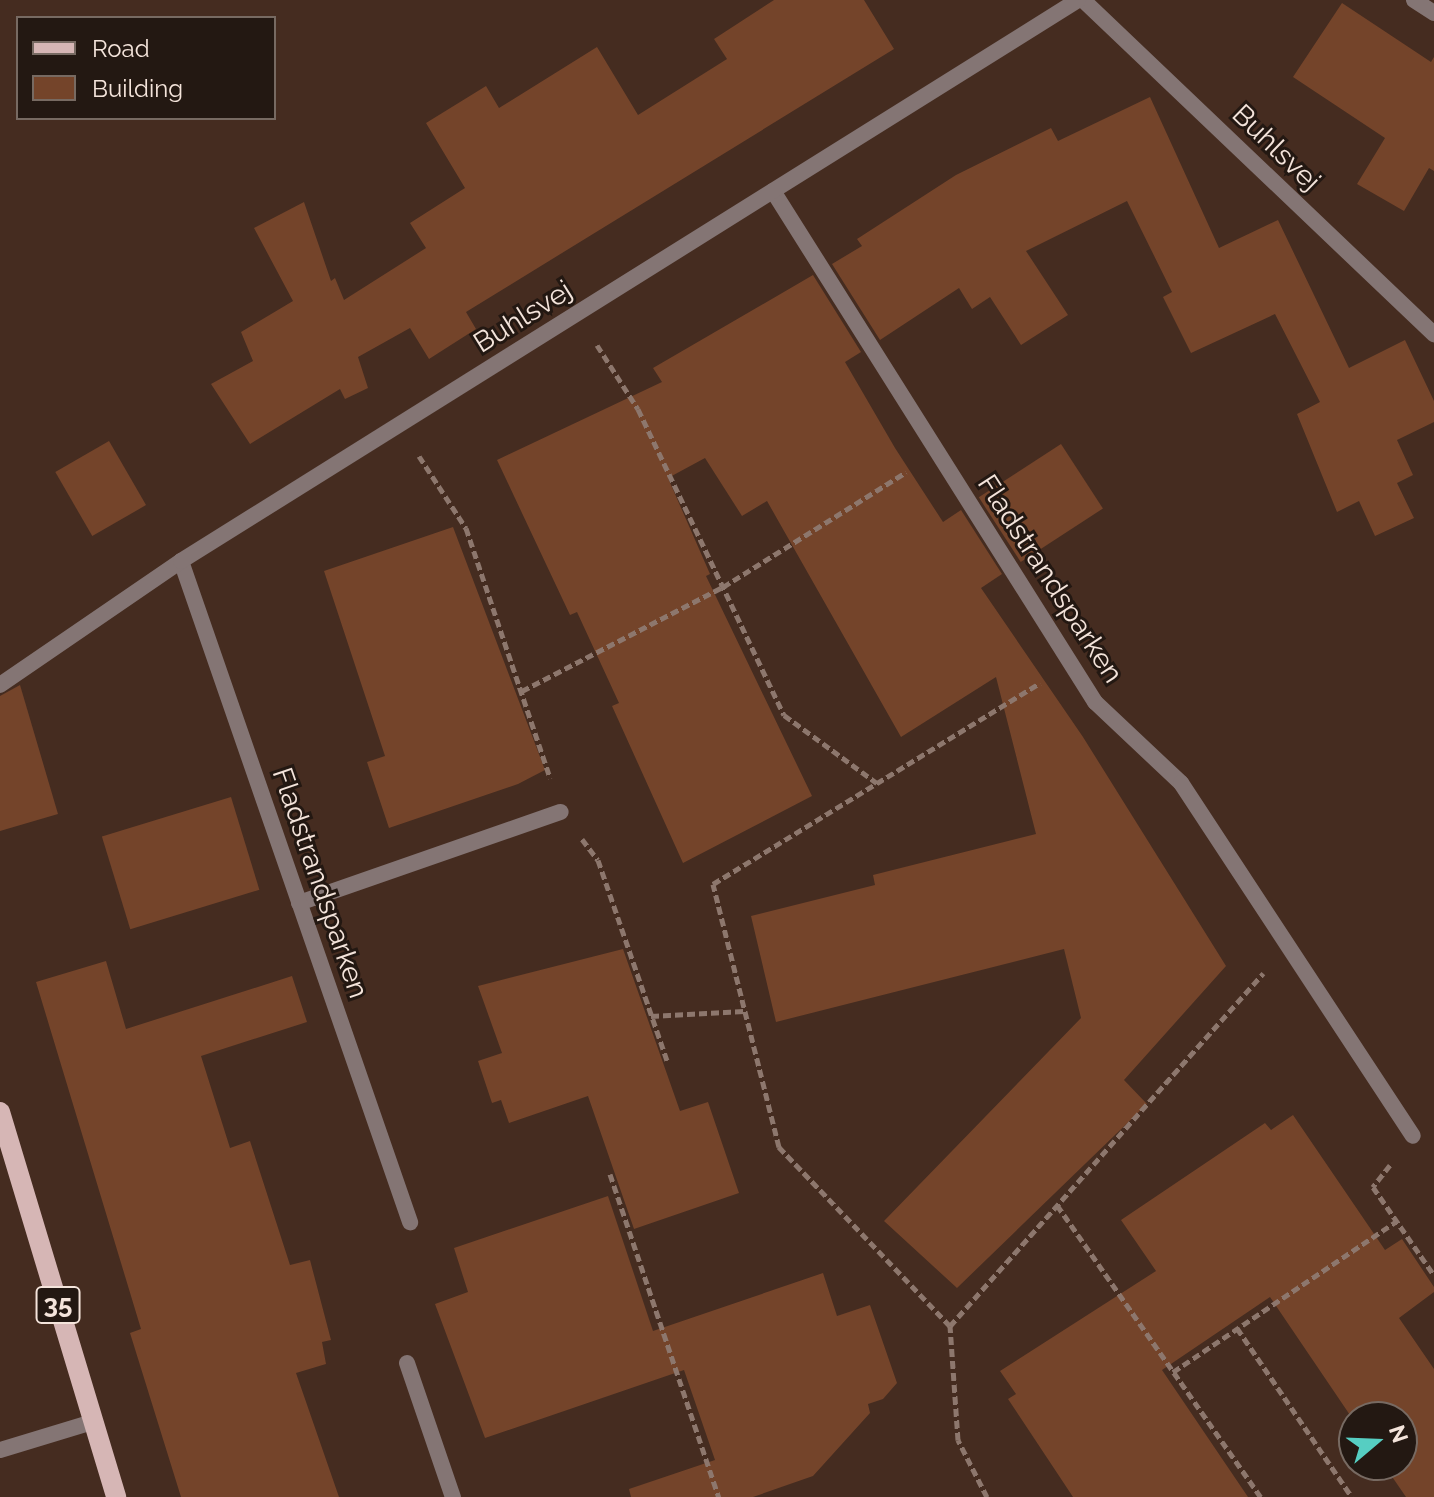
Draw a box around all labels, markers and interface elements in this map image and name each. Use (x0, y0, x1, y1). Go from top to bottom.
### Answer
legend (16, 16, 276, 120)
text: Road (92, 34, 150, 63)
text: Building (92, 74, 183, 103)
street label: Buhlsvej (1225, 98, 1327, 198)
street label: Buhlsvej (468, 274, 578, 360)
street label: Fladstrandsparken (970, 469, 1130, 689)
street label: Fladstrandsparken (265, 764, 375, 1002)
road number: 35 (34, 1283, 82, 1327)
north arrow (1338, 1401, 1418, 1481)
text: N (1384, 1422, 1414, 1446)

